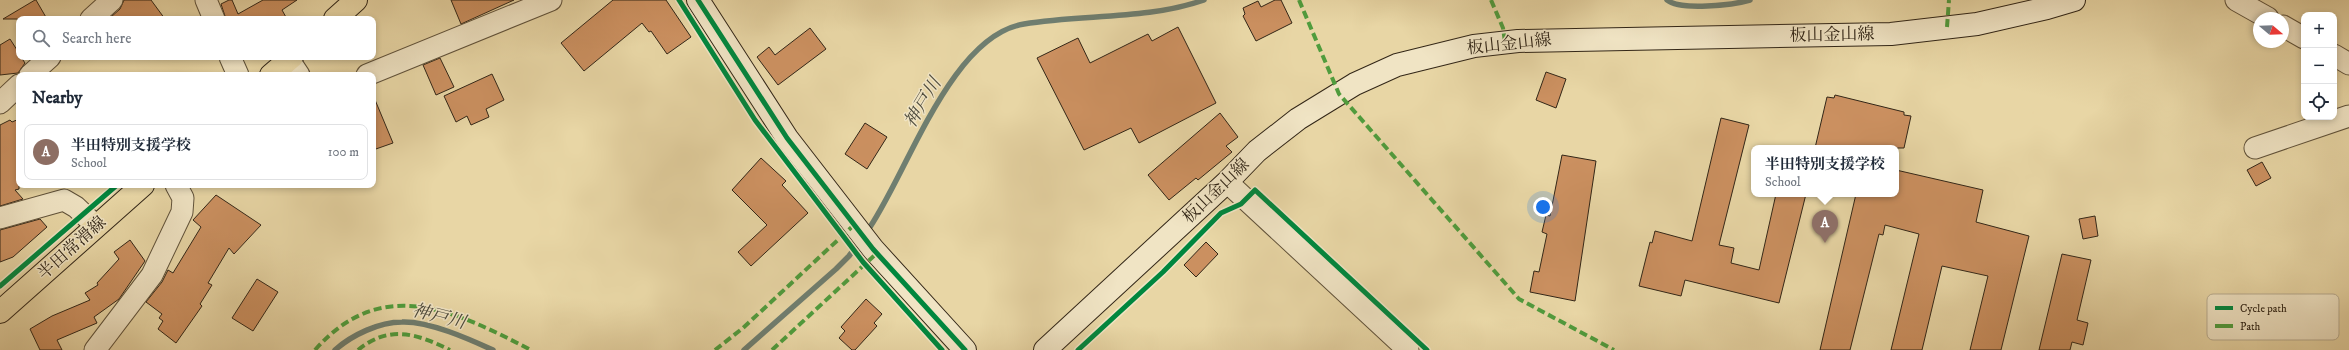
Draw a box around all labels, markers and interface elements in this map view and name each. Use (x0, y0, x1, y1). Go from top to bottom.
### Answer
north arrow (2253, 12, 2289, 48)
map controls (2301, 12, 2337, 120)
button: + (2301, 12, 2337, 48)
search box (16, 16, 376, 60)
street label: 板山金山線 (1789, 23, 1875, 47)
icon: search (30, 27, 52, 49)
text: Search here (62, 29, 131, 48)
street label: 板山金山線 (1466, 29, 1552, 59)
button: − (2301, 48, 2337, 84)
water label: 神戸川 (900, 72, 947, 132)
button: locate (2301, 84, 2337, 120)
text: Nearby (32, 87, 82, 109)
text: 半田特別支援学校 (71, 136, 191, 155)
text: A (42, 144, 50, 160)
text: 100 m (328, 144, 359, 160)
popup (1751, 145, 1899, 197)
street label: 板山金山線 (1178, 154, 1254, 228)
text: School (71, 155, 107, 171)
text: 半田特別支援学校 (1765, 155, 1885, 174)
text: School (1765, 174, 1801, 190)
your location (1533, 197, 1553, 217)
pin: A (1812, 210, 1838, 243)
street label: 半田常滑線 (33, 211, 111, 285)
legend (2207, 294, 2339, 340)
water label: 神戸川 (410, 300, 470, 335)
text: Cycle path (2240, 302, 2287, 316)
text: Path (2240, 320, 2261, 334)

